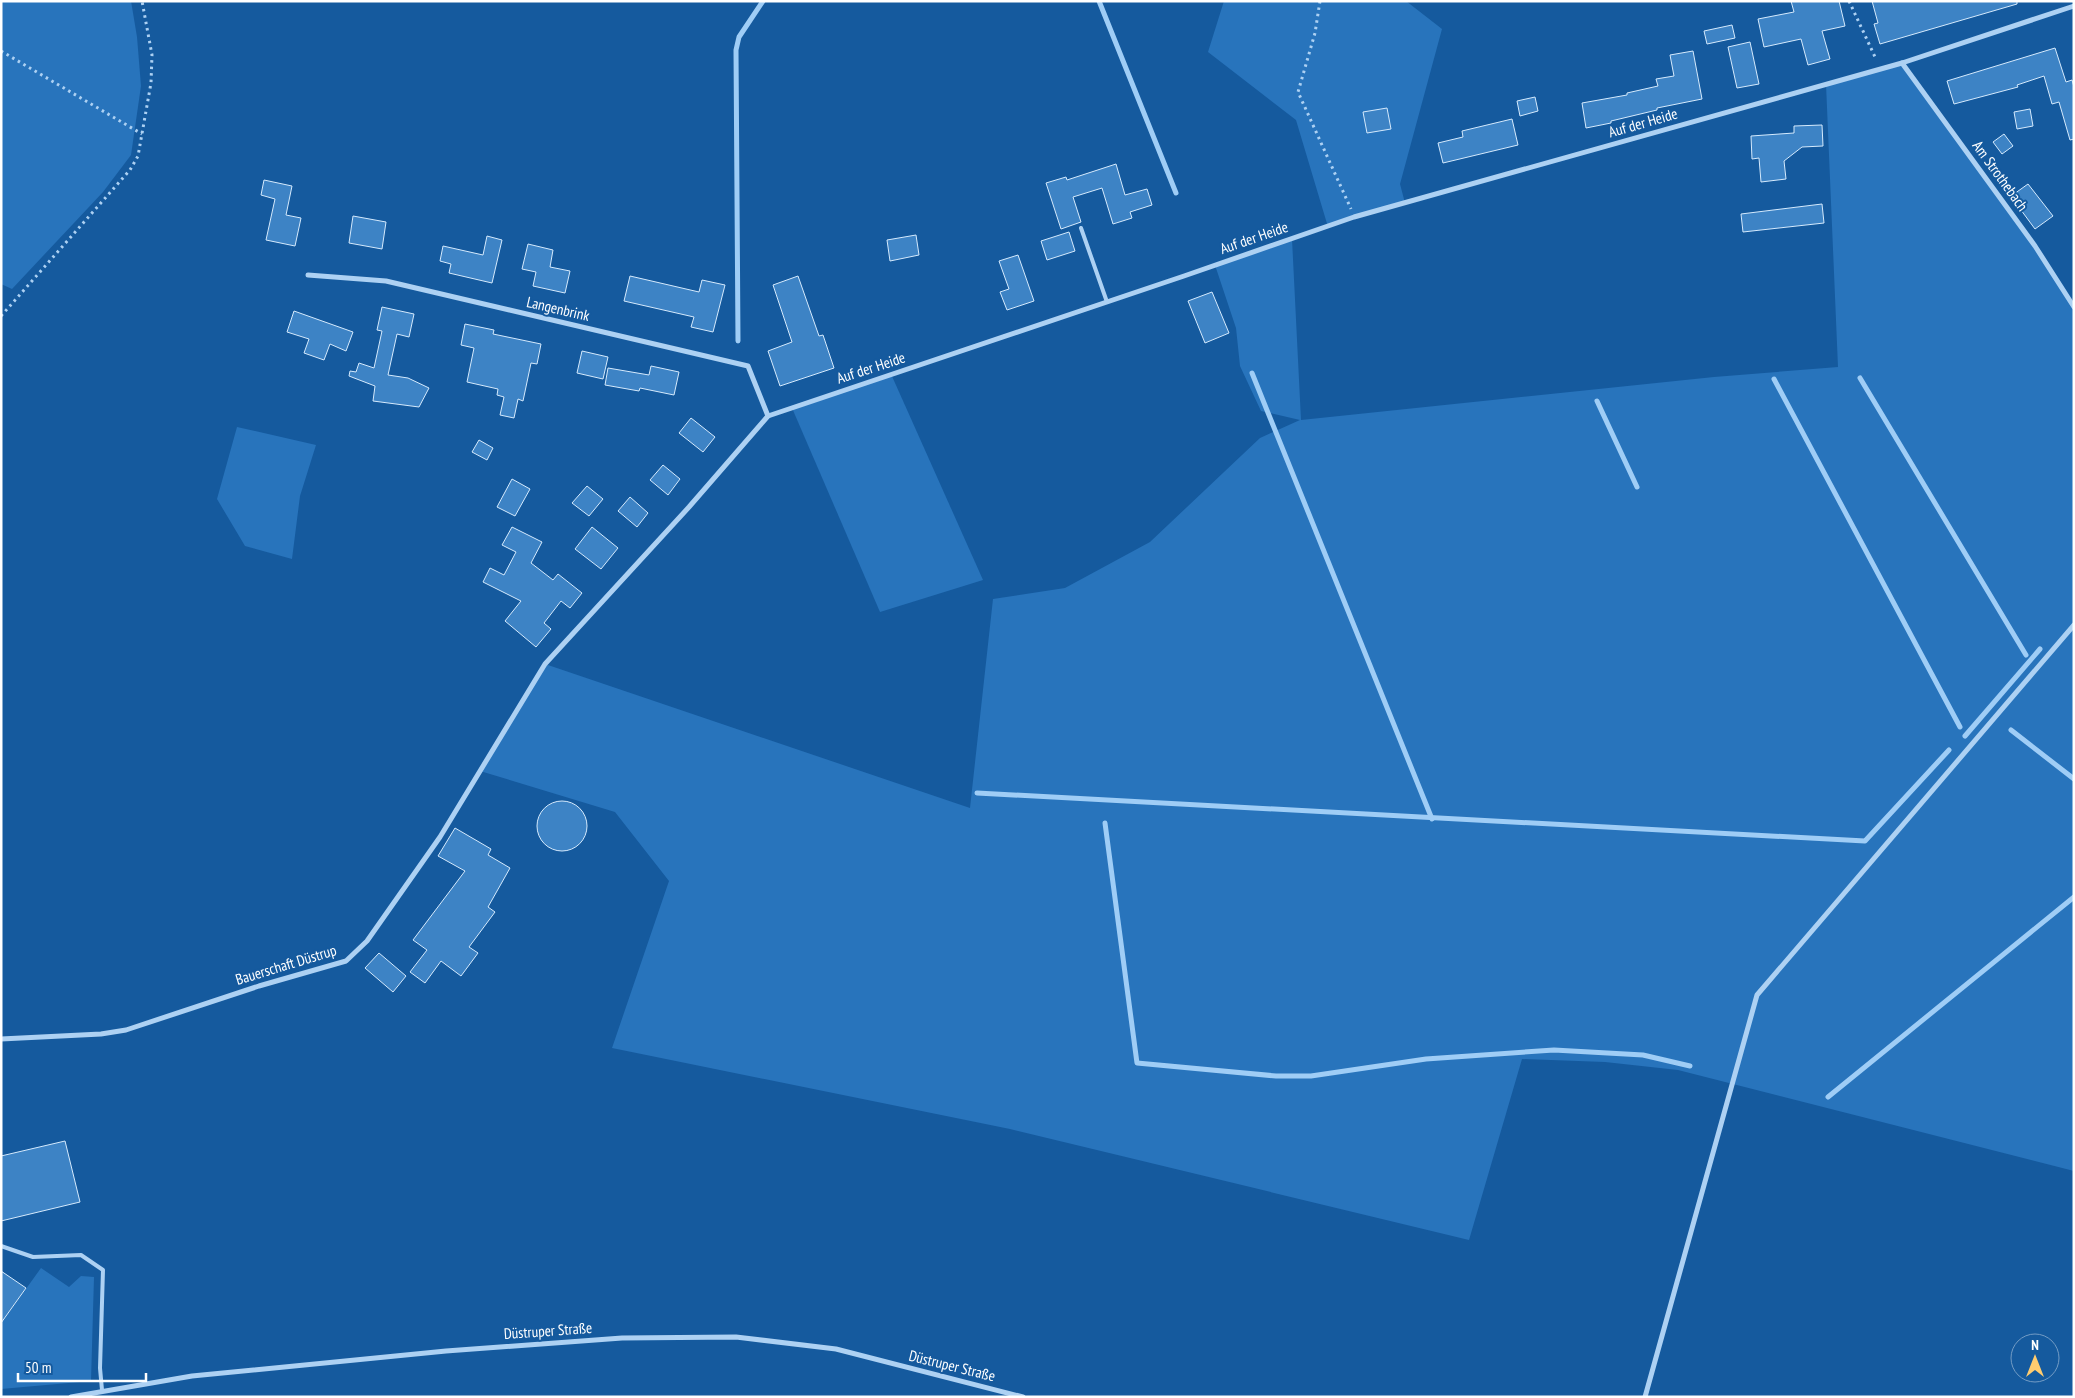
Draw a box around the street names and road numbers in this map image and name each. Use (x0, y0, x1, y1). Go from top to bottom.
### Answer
street label: Auf der Heide (1606, 104, 1680, 141)
street label: Am Strothebach (1968, 137, 2032, 215)
street label: Auf der Heide (1217, 217, 1290, 258)
street label: Langenbrink (525, 292, 592, 325)
street label: Auf der Heide (834, 348, 907, 388)
street label: Bauerschaft Düstrup (233, 940, 339, 989)
street label: Düstruper Straße (503, 1318, 593, 1343)
street label: Düstruper Straße (907, 1346, 997, 1385)

